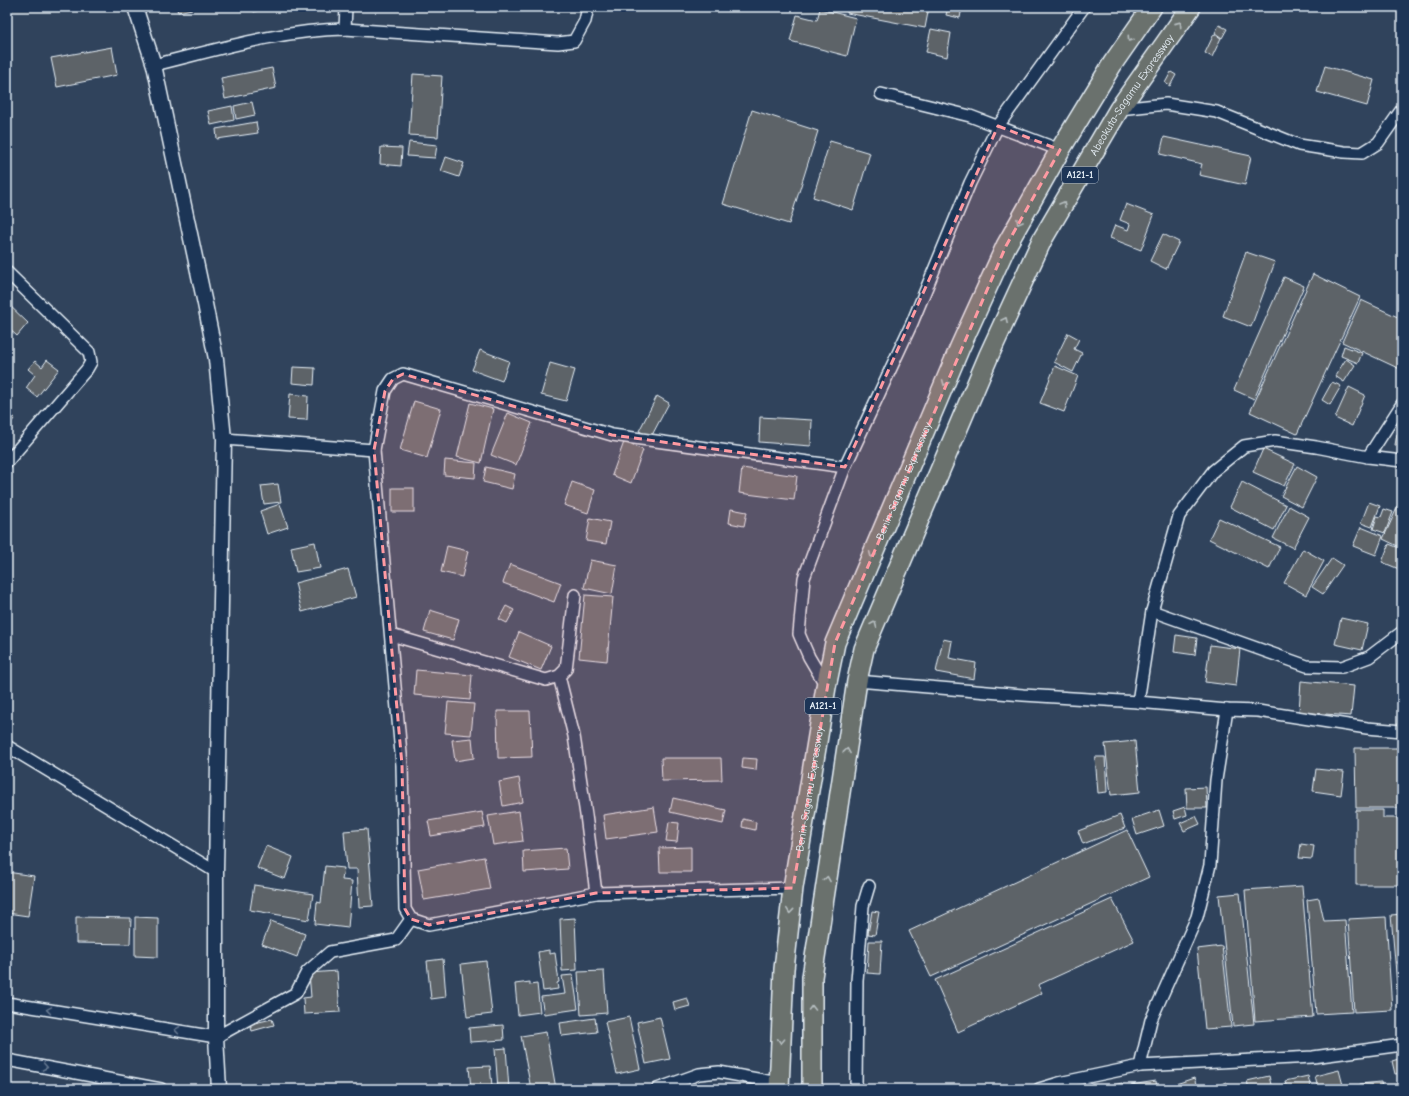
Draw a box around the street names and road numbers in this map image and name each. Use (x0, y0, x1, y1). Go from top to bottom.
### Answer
street label: Abeokuta-Sagamu Expressway (1087, 32, 1176, 158)
road number: A121-1 (1062, 167, 1098, 183)
street label: Benin-Sagamu Expressway (873, 420, 934, 542)
road number: A121-1 (805, 698, 841, 714)
street label: Benin-Sagamu Expressway (793, 725, 826, 853)

